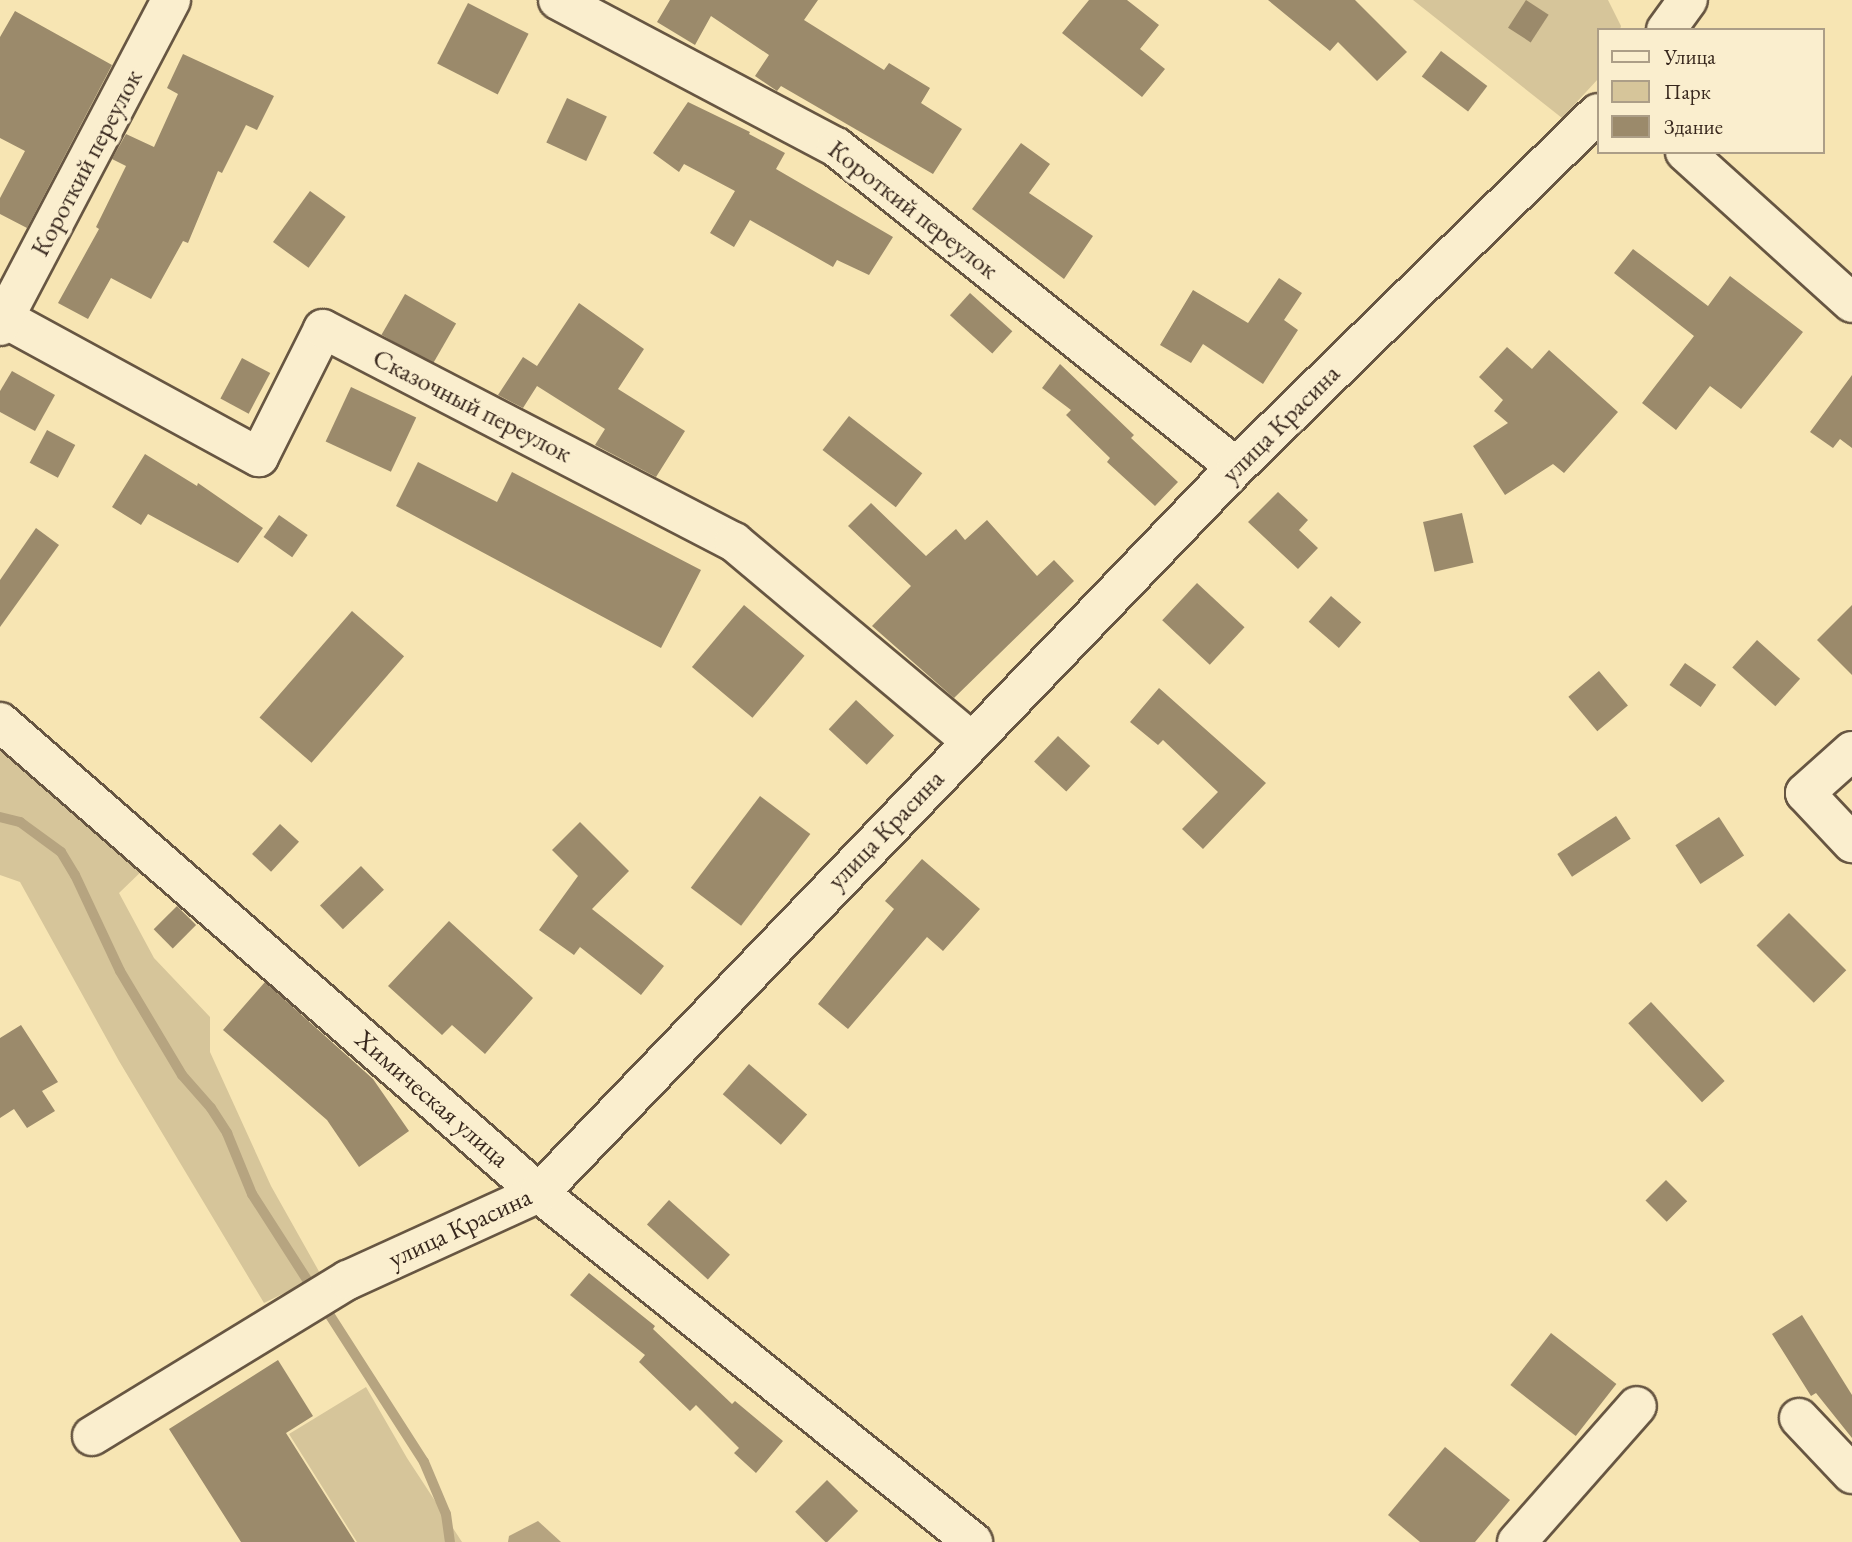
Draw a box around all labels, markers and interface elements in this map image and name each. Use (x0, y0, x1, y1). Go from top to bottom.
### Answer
legend (1596, 28, 1824, 154)
text: Улица (1664, 43, 1716, 70)
street label: Короткий переулок (25, 64, 149, 262)
text: Парк (1664, 78, 1711, 105)
text: Здание (1664, 113, 1723, 140)
street label: Короткий переулок (822, 134, 1004, 286)
street label: Сказочный переулок (367, 342, 577, 470)
street label: улица Красина (1215, 358, 1347, 490)
street label: улица Красина (821, 764, 951, 896)
street label: Химическая улица (349, 1024, 515, 1174)
street label: улица Красина (383, 1181, 537, 1275)

